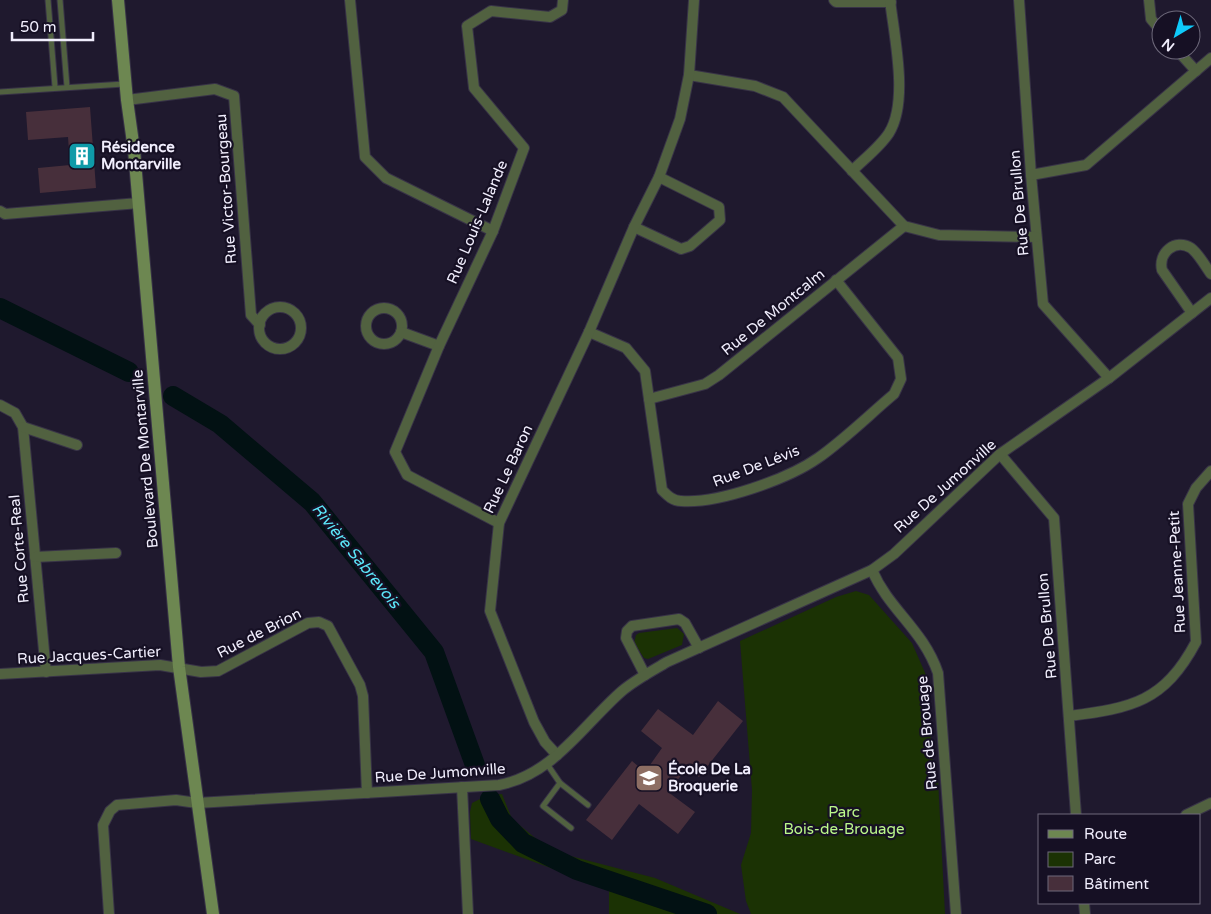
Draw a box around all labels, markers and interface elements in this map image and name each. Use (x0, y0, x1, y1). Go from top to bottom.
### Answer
scale bar (12, 10, 94, 42)
north arrow (1151, 10, 1201, 60)
text: 50 m (20, 18, 57, 36)
text: N (1159, 35, 1178, 55)
street label: Rue Victor-Bourgeau (212, 113, 240, 265)
place label: Résidence Montarville (101, 138, 181, 173)
building icon: Résidence Montarville (67, 141, 97, 171)
street label: Rue De Brullon (1005, 149, 1033, 257)
street label: Rue Louis-Lalande (443, 158, 511, 286)
street label: Rue De Montcalm (718, 265, 828, 359)
street label: Boulevard De Montarville (128, 369, 162, 549)
street label: Rue Le Baron (480, 422, 536, 516)
street label: Rue De Jumonville (890, 435, 1000, 537)
street label: Rue De Lévis (710, 441, 802, 491)
street label: Rue Corte-Real (5, 494, 33, 604)
water label: Rivière Sabrevois (307, 499, 405, 614)
street label: Rue Jeanne-Petit (1165, 510, 1189, 634)
street label: Rue De Brullon (1033, 572, 1061, 680)
street label: Rue de Brion (214, 604, 304, 662)
street label: Rue Jacques-Cartier (16, 642, 162, 668)
street label: Rue de Brouage (913, 675, 941, 791)
street label: Rue De Jumonville (374, 759, 506, 787)
place label: École De La Broquerie (668, 759, 751, 796)
school or university icon: École De La Broquerie (634, 763, 664, 793)
park label: Parc Bois-de-Brouage (783, 803, 905, 838)
legend (1038, 814, 1201, 904)
text: Route (1084, 825, 1127, 843)
text: Parc (1084, 850, 1116, 868)
text: Bâtiment (1084, 875, 1149, 893)

